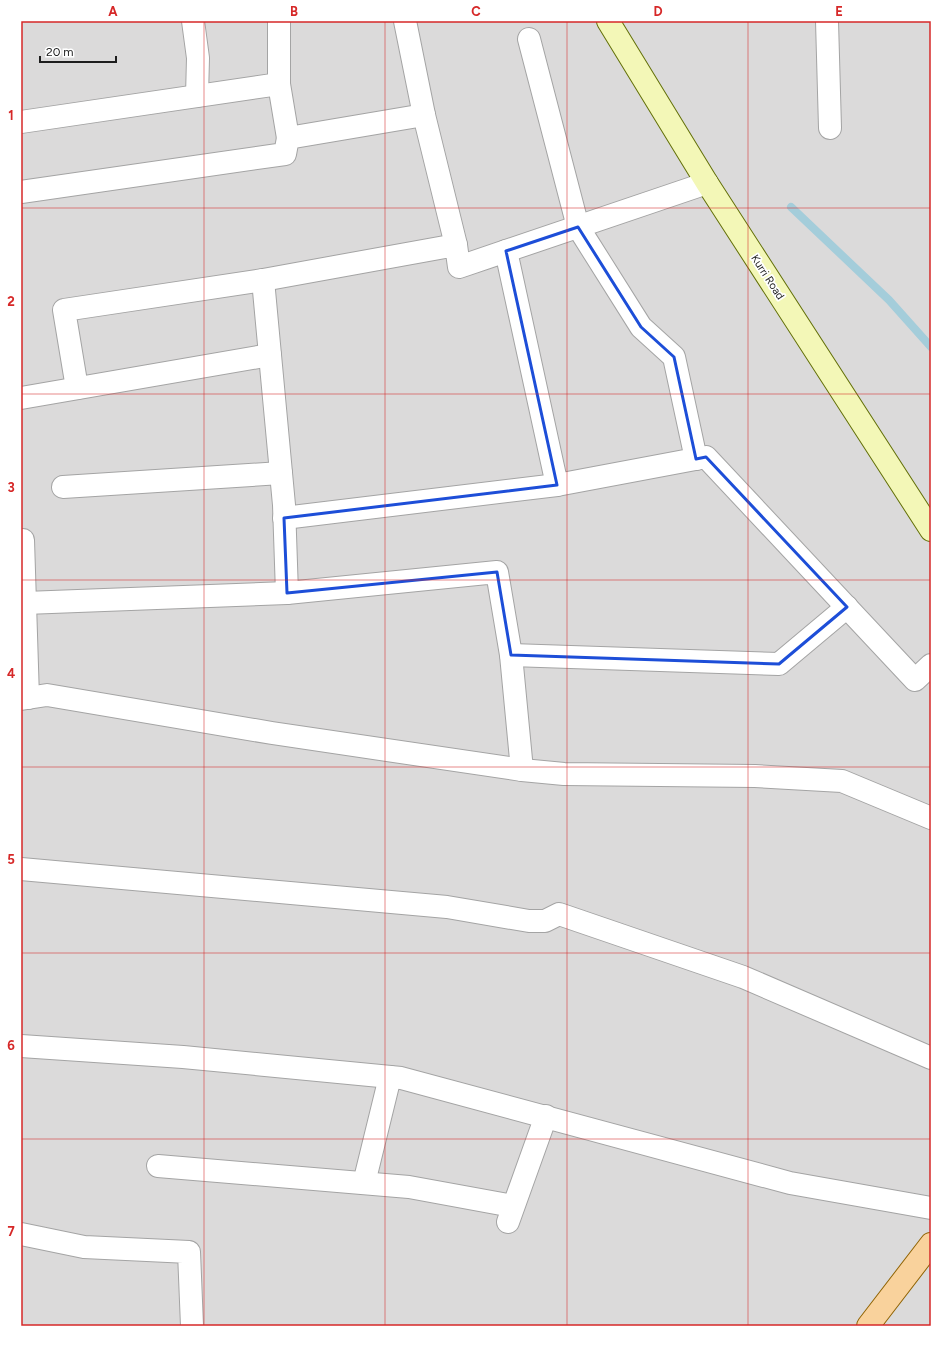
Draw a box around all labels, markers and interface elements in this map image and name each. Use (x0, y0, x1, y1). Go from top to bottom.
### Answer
text: A (108, 4, 118, 19)
text: B (290, 4, 298, 19)
text: C (471, 4, 481, 19)
text: D (653, 4, 663, 19)
text: E (835, 4, 843, 19)
scale bar (40, 38, 116, 64)
text: 20 m (46, 45, 74, 59)
text: 1 (8, 108, 14, 123)
street label: Kurri Road (748, 252, 787, 302)
text: 2 (7, 294, 15, 309)
text: 3 (7, 480, 15, 495)
text: 4 (7, 666, 15, 681)
text: 5 (7, 852, 15, 867)
text: 6 (7, 1038, 15, 1053)
text: 7 (7, 1224, 15, 1239)

